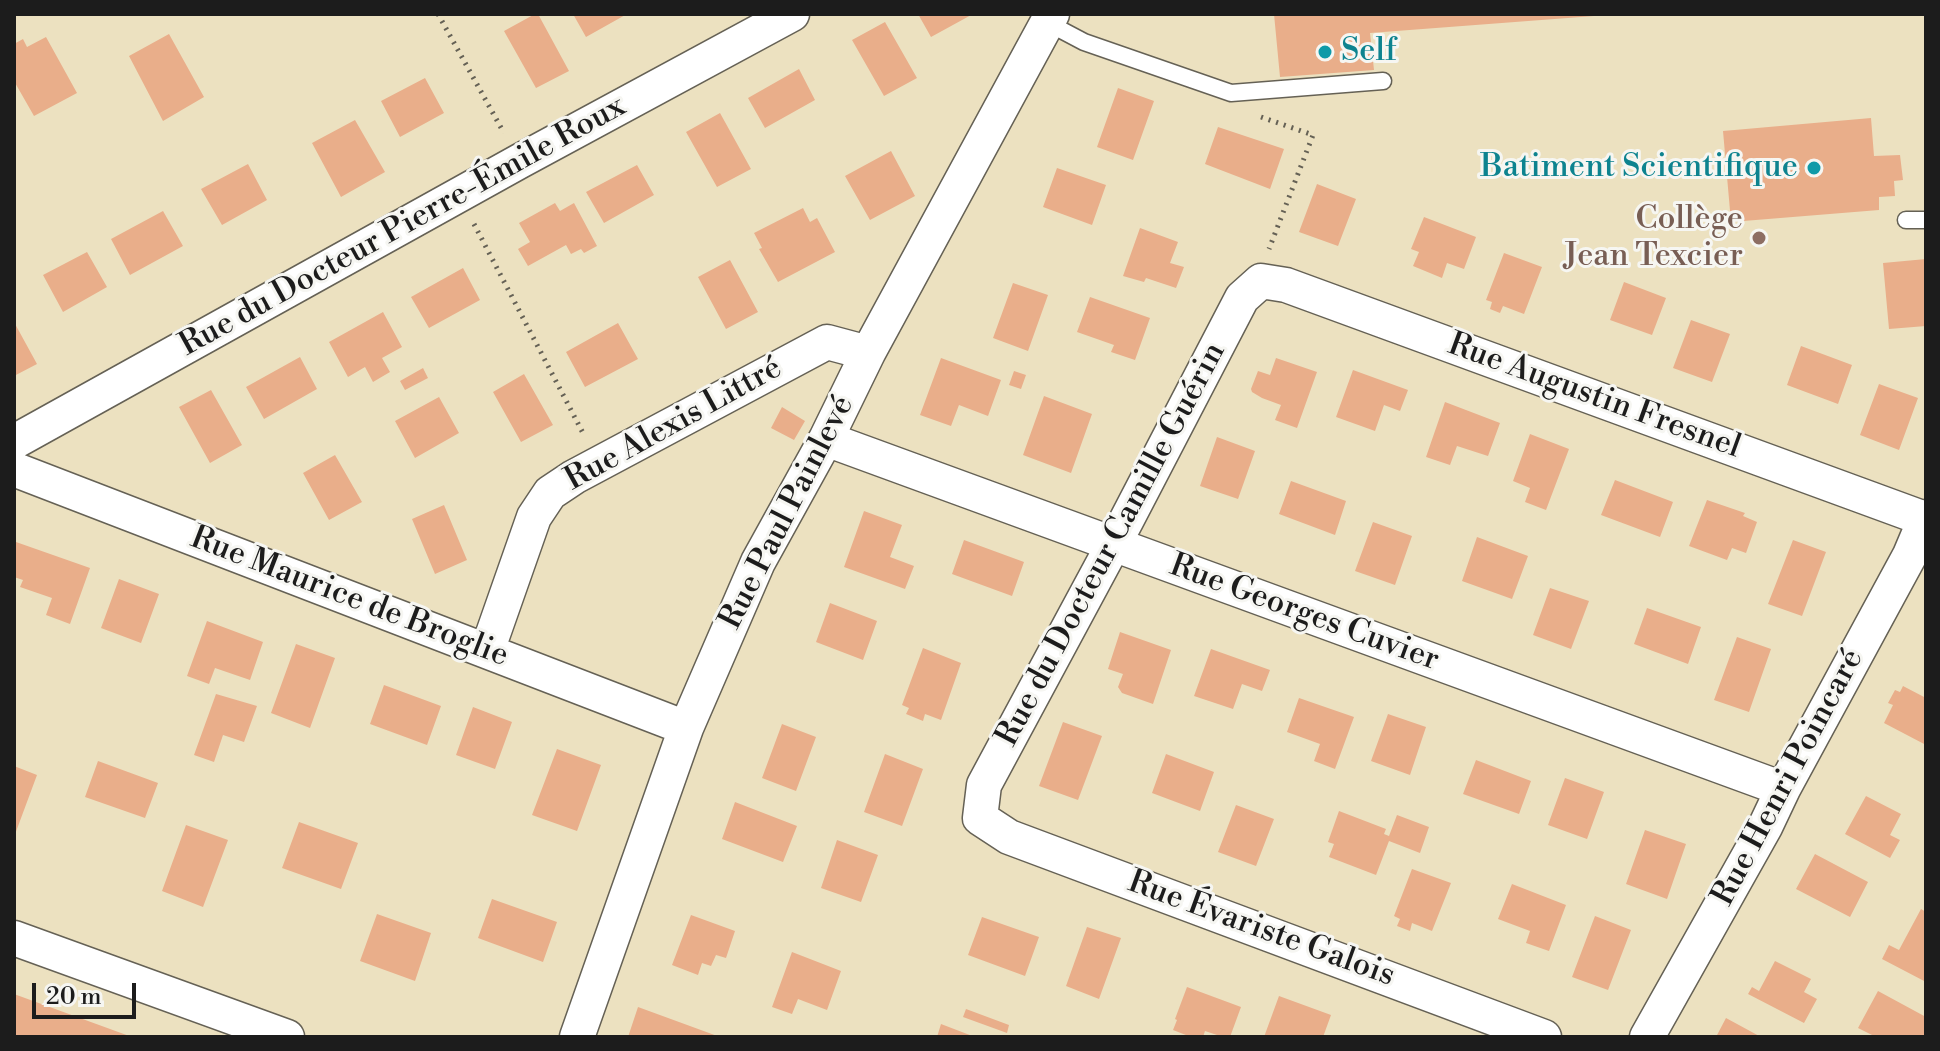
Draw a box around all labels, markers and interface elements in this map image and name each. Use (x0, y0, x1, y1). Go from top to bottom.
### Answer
place label: Self (1341, 33, 1397, 71)
marker: Self (1316, 43, 1334, 61)
street label: Rue du Docteur Pierre-Émile Roux (173, 88, 633, 366)
place label: Batiment Scientifique (1480, 149, 1798, 187)
marker: Batiment Scientifique (1805, 159, 1823, 177)
place label: Collège Jean Texcier (1564, 201, 1743, 276)
marker: Collège Jean Texcier (1750, 229, 1768, 247)
street label: Rue Augustin Fresnel (1442, 326, 1746, 468)
street label: Rue du Docteur Camille Guérin (989, 337, 1235, 753)
street label: Rue Alexis Littré (559, 350, 789, 500)
street label: Rue Paul Painlevé (713, 390, 863, 636)
street label: Rue Maurice de Broglie (185, 520, 513, 676)
street label: Rue Georges Cuvier (1164, 547, 1444, 681)
street label: Rue Henri Poincaré (1705, 643, 1873, 913)
street label: Rue Évariste Galois (1122, 864, 1400, 996)
scale bar (36, 967, 140, 1017)
text: 20 m (46, 982, 102, 1012)

